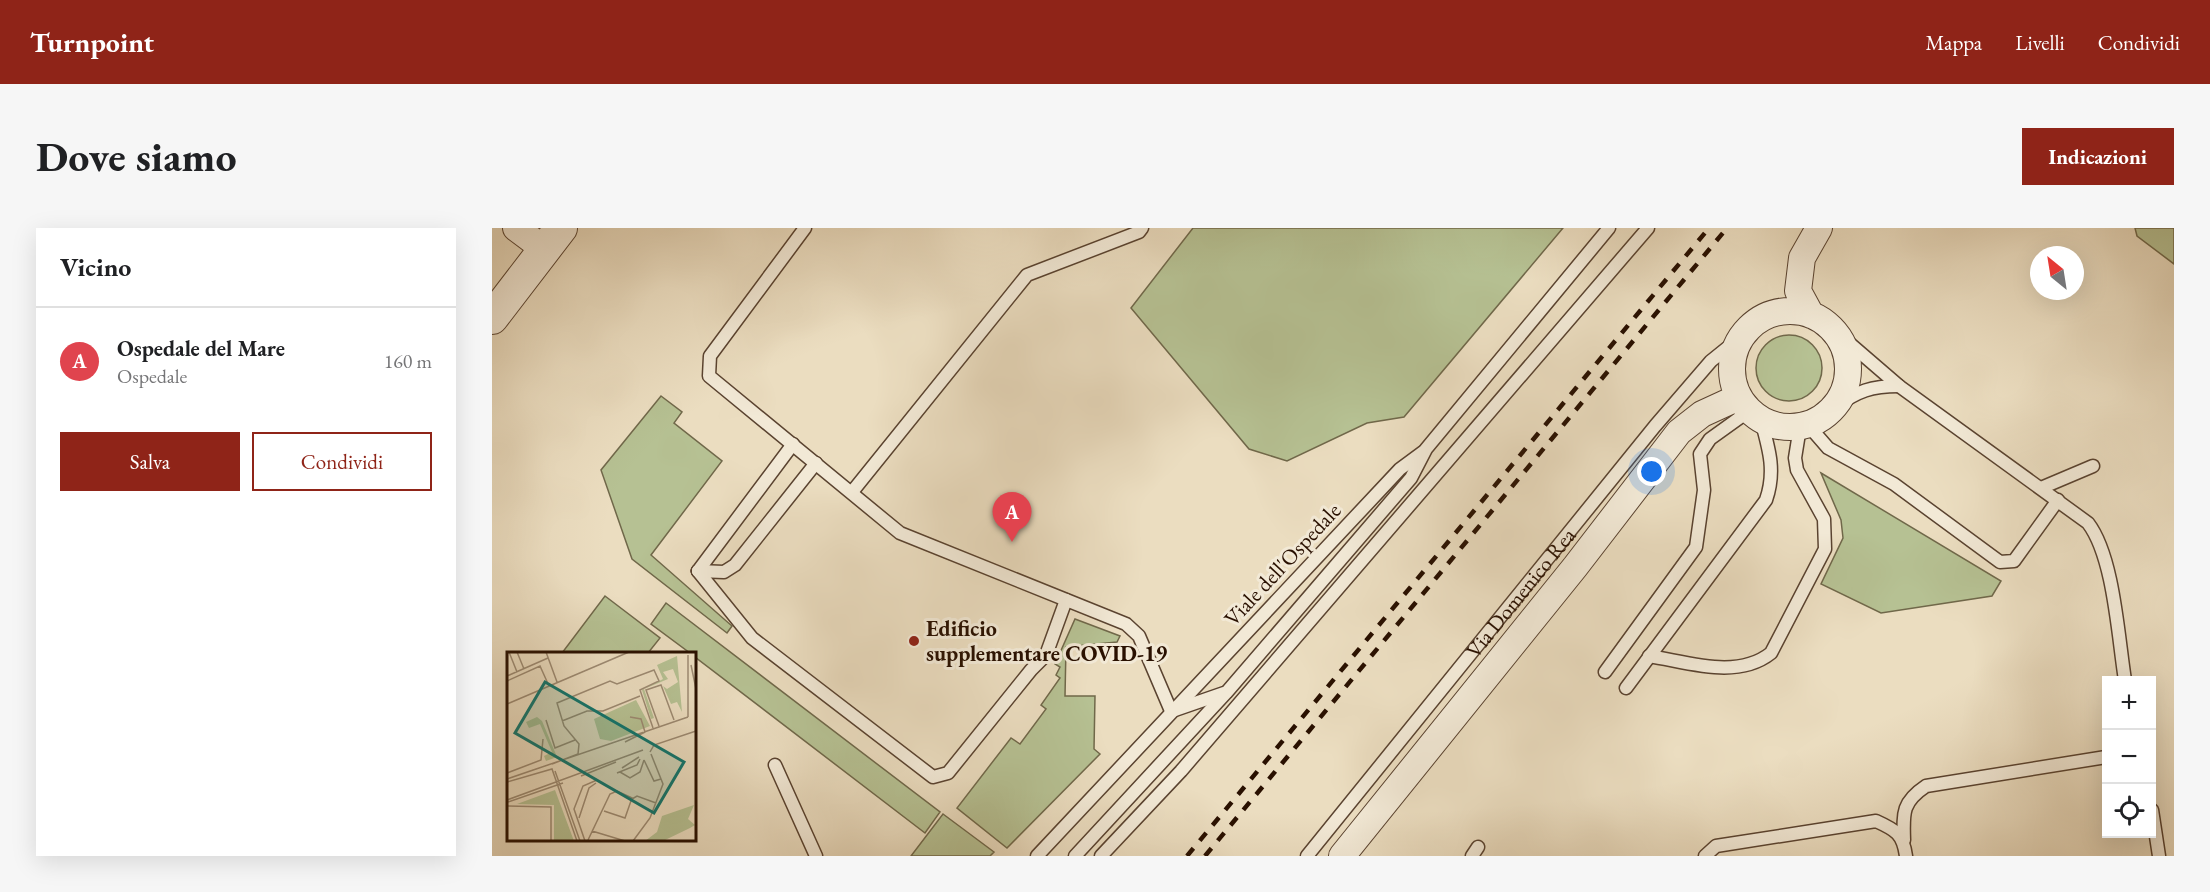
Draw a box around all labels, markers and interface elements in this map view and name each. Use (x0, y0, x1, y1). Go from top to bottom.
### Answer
text: Turnpoint (30, 24, 154, 60)
text: Mappa (1926, 29, 1982, 56)
text: Livelli (2015, 29, 2065, 56)
text: Condividi (2098, 29, 2180, 56)
button: Indicazioni (2022, 128, 2174, 185)
text: Dove siamo (36, 129, 237, 184)
north arrow (2030, 246, 2084, 300)
text: Vicino (60, 250, 131, 284)
text: Ospedale del Mare (117, 334, 285, 363)
text: A (72, 348, 87, 374)
text: 160 m (384, 348, 432, 374)
text: Ospedale (117, 363, 187, 389)
button: Salva (60, 432, 240, 491)
button: Condividi (252, 432, 432, 491)
your location (1637, 457, 1666, 486)
pin: A (992, 492, 1032, 542)
street label: Viale dell'Ospedale (1218, 496, 1347, 632)
street label: Via Domenico Rea (1459, 521, 1582, 664)
place label: Edificio supplementare COVID-19 (926, 614, 1168, 668)
marker: Edificio supplementare COVID-19 (907, 634, 921, 648)
inset map (507, 652, 696, 841)
map controls (2102, 676, 2156, 838)
button: + (2102, 676, 2156, 730)
button: − (2102, 730, 2156, 784)
button: locate (2102, 784, 2156, 838)

